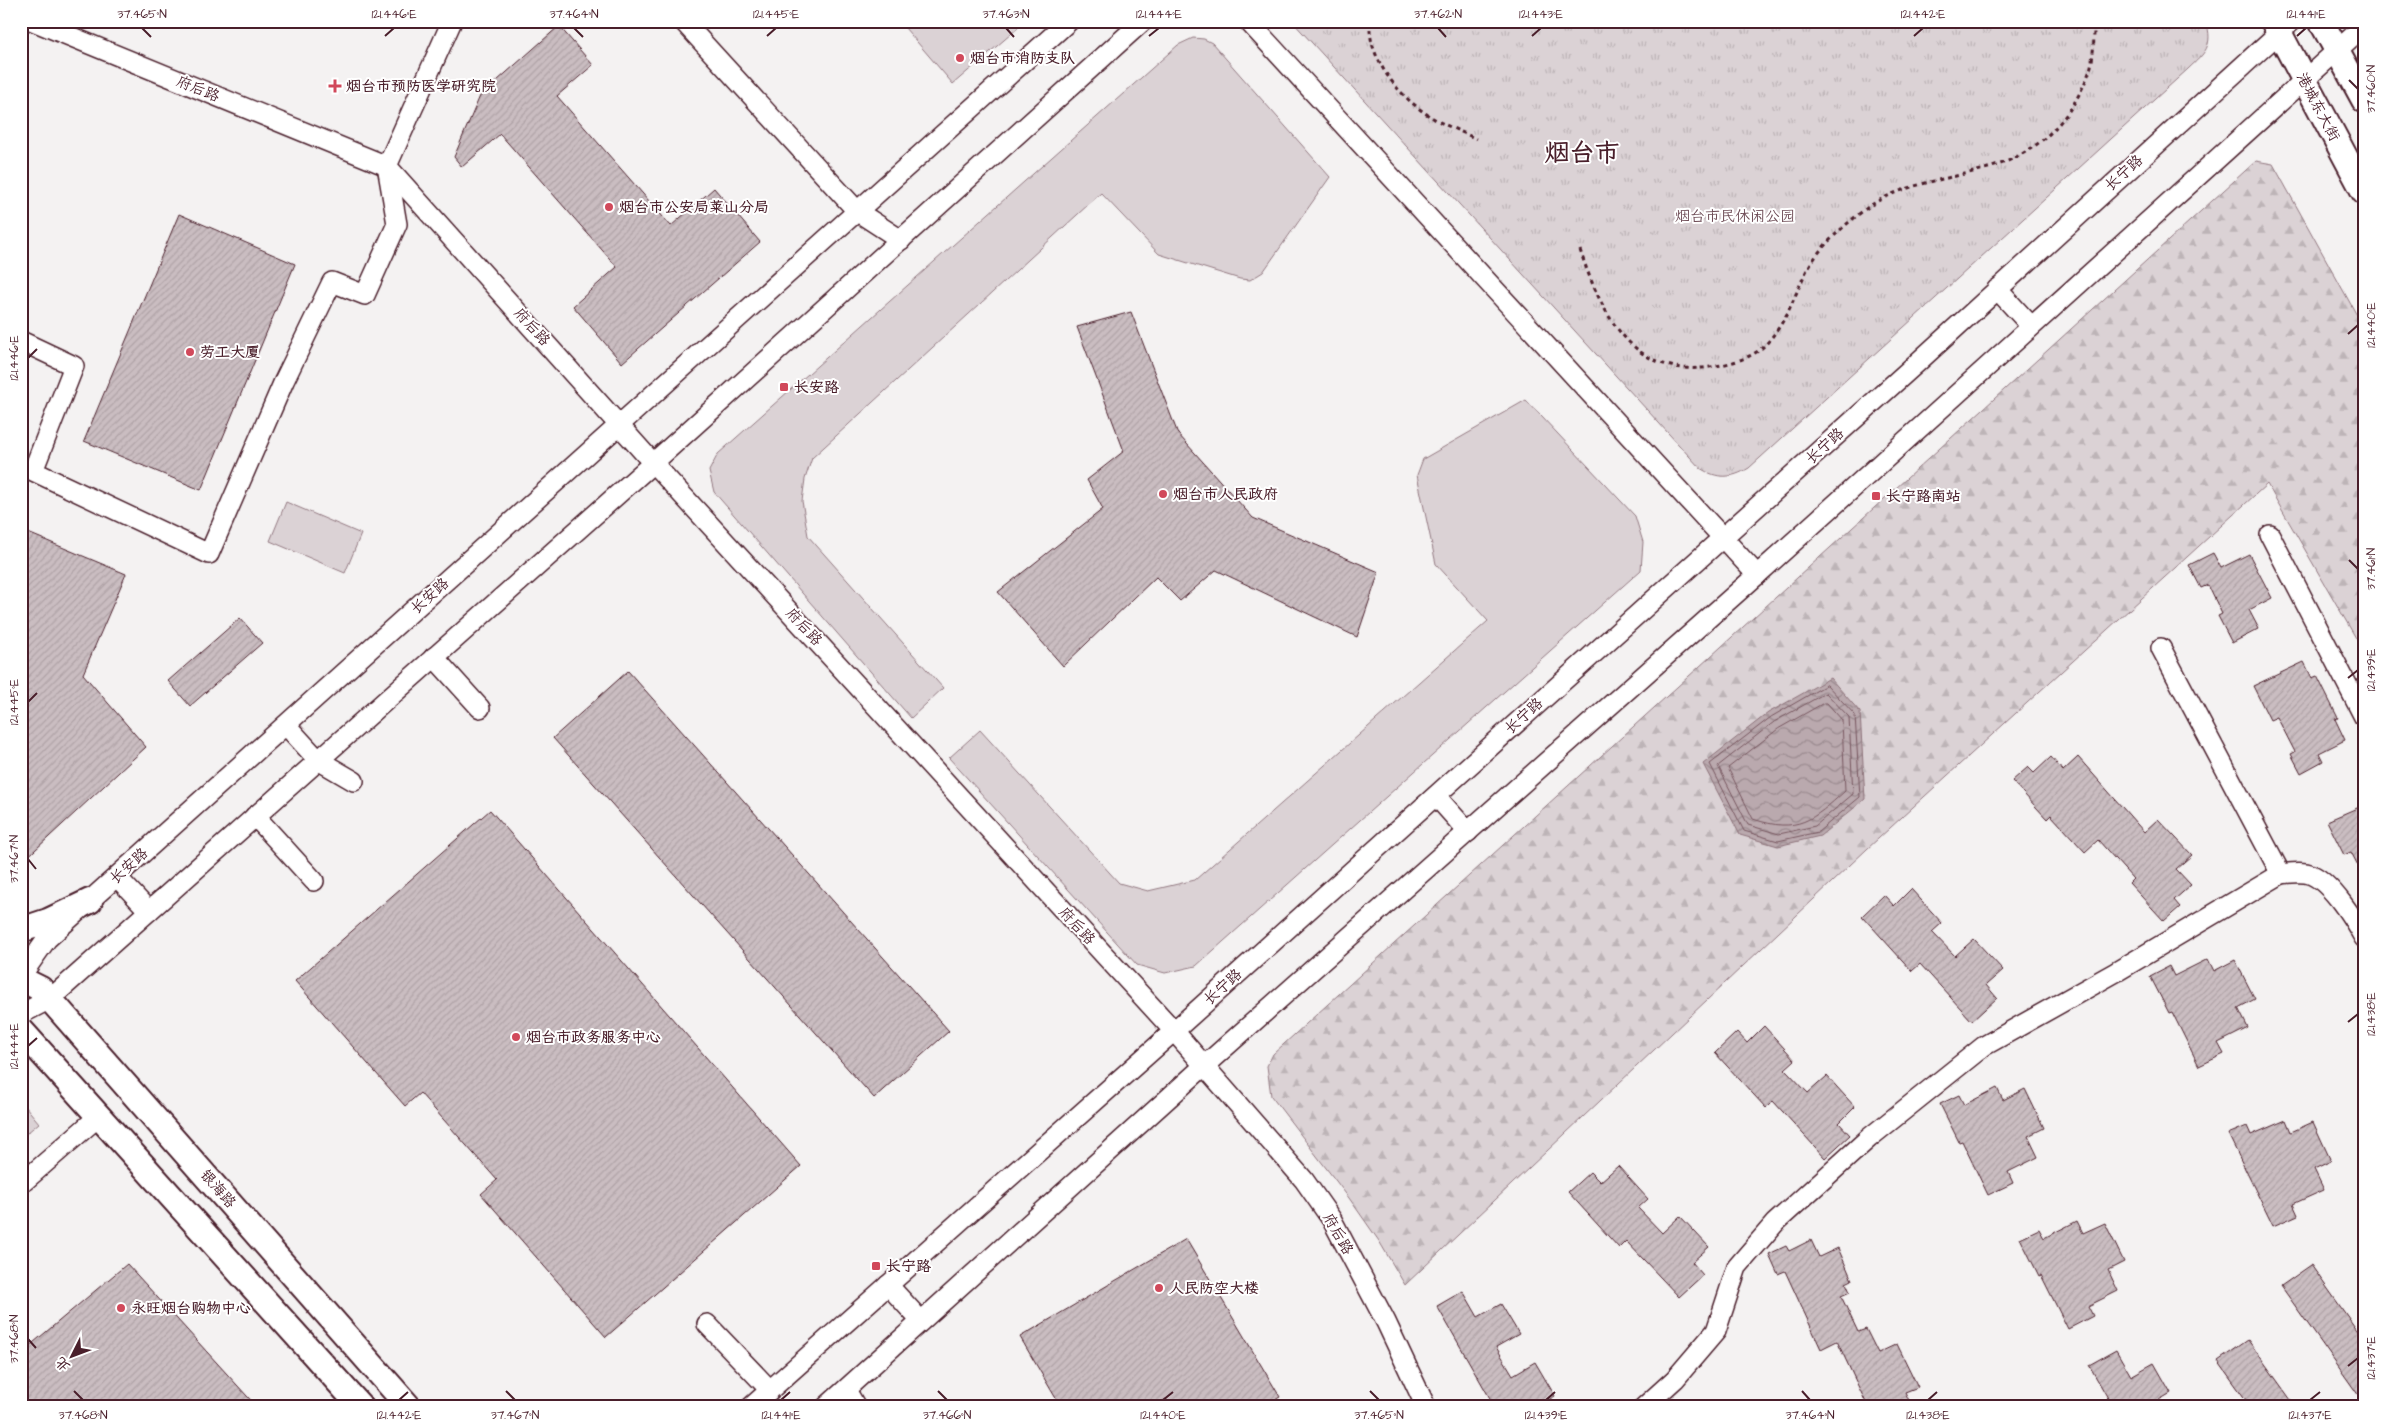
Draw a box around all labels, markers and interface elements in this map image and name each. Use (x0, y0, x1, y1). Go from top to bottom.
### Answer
text: 37.465°N (117, 6, 167, 23)
text: 121.446°E (371, 6, 417, 23)
text: 37.464°N (549, 6, 599, 23)
text: 121.445°E (753, 6, 799, 23)
text: 37.463°N (982, 6, 1030, 23)
text: 121.444°E (1136, 6, 1182, 23)
text: 37.462°N (1414, 6, 1462, 23)
text: 121.443°E (1519, 6, 1563, 23)
text: 121.442°E (1901, 6, 1945, 23)
text: 121.441°E (2286, 6, 2326, 23)
place label: 烟台市消防支队 (970, 48, 1075, 69)
marker: 烟台市消防支队 (954, 52, 966, 64)
text: 37.460°N (2363, 64, 2380, 113)
street label: 港城东大街 (2291, 69, 2345, 145)
street label: 府后路 (173, 71, 223, 107)
place label: 烟台市预防医学研究院 (346, 76, 496, 97)
marker: 烟台市预防医学研究院 (328, 79, 342, 93)
district label: 烟台市 (1544, 136, 1620, 171)
street label: 长宁路 (2100, 150, 2148, 196)
place label: 烟台市公安局莱山分局 (619, 197, 769, 218)
marker: 烟台市公安局莱山分局 (603, 201, 615, 213)
park label: 烟台市民休闲公园 (1675, 206, 1795, 227)
text: 121.440°E (2363, 302, 2380, 348)
street label: 府后路 (509, 303, 555, 351)
text: 121.446°E (6, 335, 23, 381)
place label: 劳工大厦 (200, 342, 260, 363)
marker: 劳工大厦 (184, 346, 196, 358)
place label: 长安路 (794, 377, 839, 398)
marker: 长安路 (778, 381, 790, 393)
street label: 长宁路 (1801, 423, 1849, 469)
place label: 烟台市人民政府 (1173, 484, 1278, 505)
place label: 长宁路南站 (1886, 486, 1961, 507)
marker: 烟台市人民政府 (1157, 488, 1169, 500)
marker: 长宁路南站 (1870, 490, 1882, 502)
text: 37.461°N (2363, 547, 2380, 590)
street label: 长安路 (406, 573, 454, 619)
street label: 府后路 (781, 603, 827, 651)
text: 121.439°E (2363, 649, 2380, 691)
text: 121.445°E (6, 679, 23, 725)
street label: 长宁路 (1500, 693, 1548, 739)
text: 37.467°N (6, 834, 23, 883)
street label: 长安路 (105, 843, 153, 889)
street label: 府后路 (1054, 902, 1100, 950)
street label: 长宁路 (1199, 964, 1247, 1010)
text: 121.438°E (2363, 992, 2380, 1036)
text: 121.444°E (6, 1023, 23, 1069)
place label: 烟台市政务服务中心 (526, 1027, 661, 1048)
marker: 烟台市政务服务中心 (510, 1031, 522, 1043)
street label: 银海路 (195, 1165, 241, 1213)
street label: 府后路 (1318, 1209, 1358, 1259)
place label: 长宁路 (886, 1256, 931, 1277)
marker: 长宁路 (870, 1260, 882, 1272)
place label: 人民防空大楼 (1169, 1278, 1259, 1299)
marker: 人民防空大楼 (1153, 1282, 1165, 1294)
place label: 永旺烟台购物中心 (131, 1298, 251, 1319)
marker: 永旺烟台购物中心 (115, 1302, 127, 1314)
text: 37.468°N (6, 1314, 23, 1363)
north arrow (48, 1330, 98, 1380)
text: 121.437°E (2363, 1336, 2380, 1380)
text: 北 (51, 1352, 75, 1376)
text: 37.468°N (59, 1407, 108, 1424)
text: 121.442°E (377, 1407, 421, 1424)
text: 37.467°N (491, 1407, 540, 1424)
text: 121.441°E (761, 1407, 801, 1424)
text: 37.466°N (923, 1407, 972, 1424)
text: 121.440°E (1140, 1407, 1186, 1424)
text: 37.465°N (1354, 1407, 1404, 1424)
text: 121.439°E (1525, 1407, 1567, 1424)
text: 37.464°N (1785, 1407, 1835, 1424)
text: 121.438°E (1906, 1407, 1950, 1424)
text: 121.437°E (2288, 1407, 2332, 1424)

